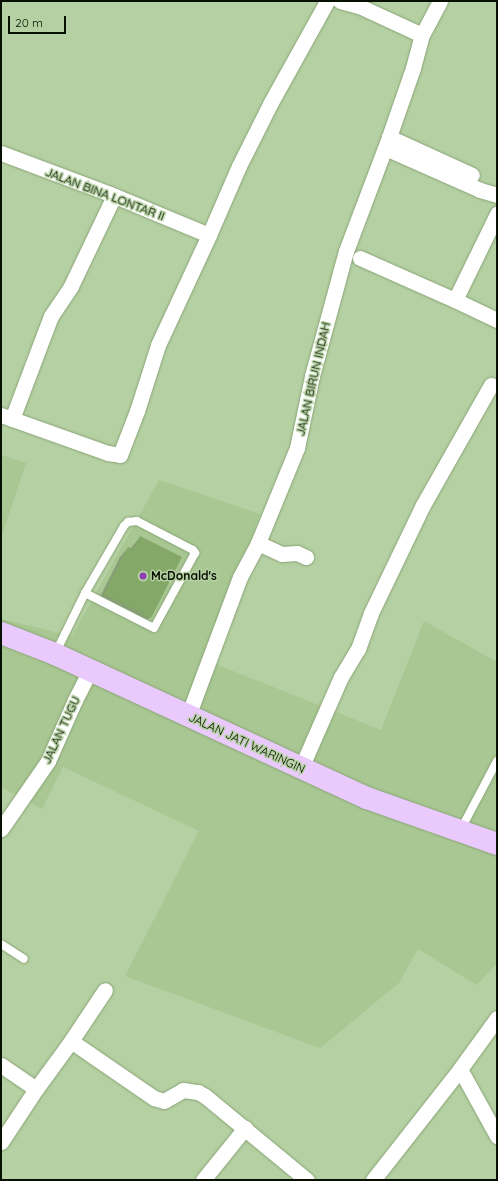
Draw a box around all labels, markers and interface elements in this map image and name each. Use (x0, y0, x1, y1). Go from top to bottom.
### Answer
scale bar (10, 8, 68, 34)
text: 20 m (15, 15, 43, 30)
street label: JALAN BINA LONTAR II (43, 165, 167, 223)
street label: JALAN BIRUN INDAH (293, 321, 333, 437)
place label: McDonald's (151, 569, 217, 583)
marker: McDonald's (138, 571, 148, 581)
street label: JALAN TUGU (39, 694, 83, 766)
street label: JALAN JATI WARINGIN (186, 710, 308, 776)

